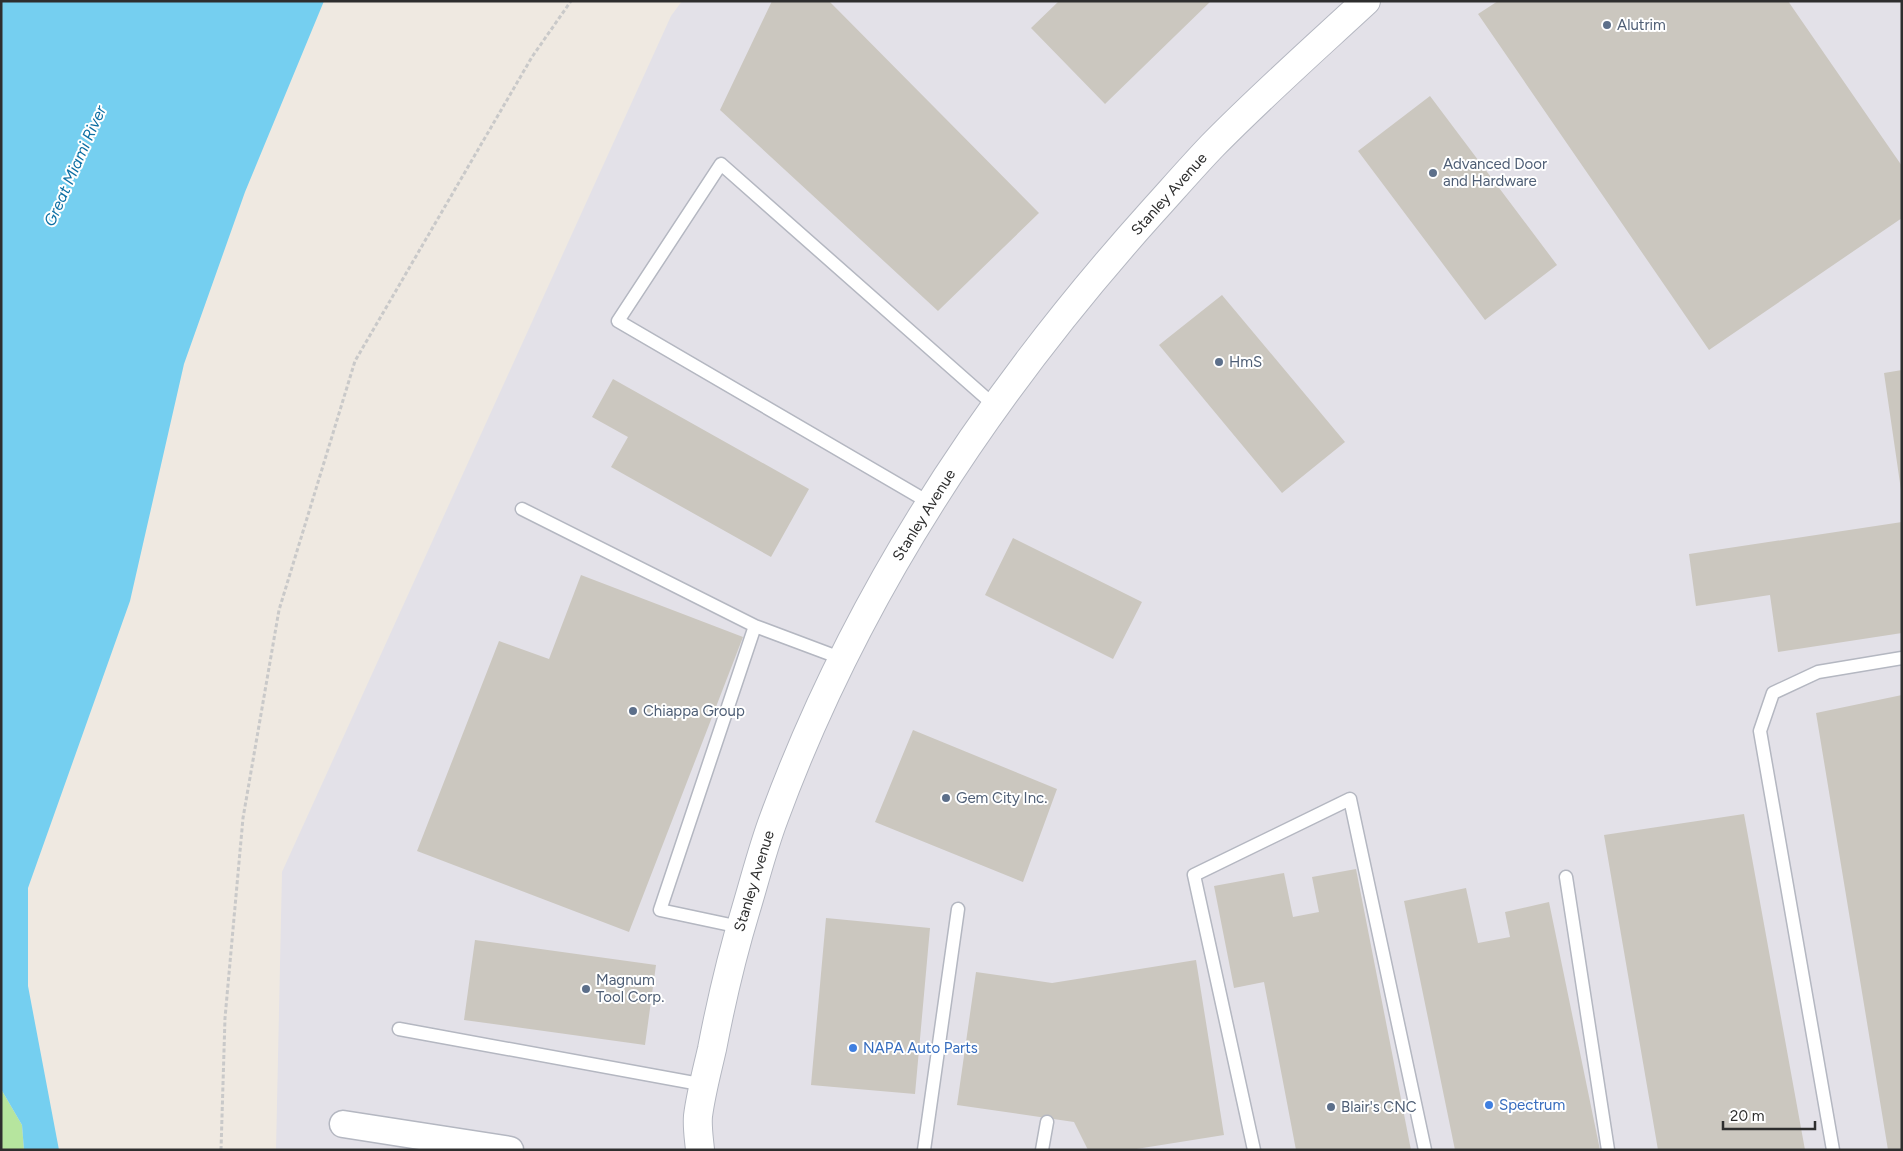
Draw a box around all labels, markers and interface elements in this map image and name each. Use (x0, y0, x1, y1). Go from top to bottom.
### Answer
place label: Alutrim (1617, 16, 1666, 34)
marker: Alutrim (1601, 19, 1613, 31)
water label: Great Miami River (40, 102, 110, 229)
street label: Stanley Avenue (1127, 149, 1211, 239)
place label: Advanced Door and Hardware (1443, 155, 1547, 190)
marker: Advanced Door and Hardware (1427, 167, 1439, 179)
place label: HmS (1229, 353, 1262, 371)
marker: HmS (1213, 356, 1225, 368)
street label: Stanley Avenue (889, 466, 959, 564)
place label: Chiappa Group (643, 702, 745, 720)
marker: Chiappa Group (627, 705, 639, 717)
place label: Gem City Inc. (956, 789, 1047, 807)
marker: Gem City Inc. (940, 792, 952, 804)
street label: Stanley Avenue (730, 828, 778, 934)
place label: Magnum Tool Corp. (596, 971, 664, 1006)
marker: Magnum Tool Corp. (580, 983, 592, 995)
place label: NAPA Auto Parts (863, 1039, 978, 1057)
marker: NAPA Auto Parts (847, 1042, 859, 1054)
place label: Spectrum (1499, 1096, 1565, 1114)
place label: Blair's CNC (1341, 1098, 1417, 1116)
scale bar (1723, 1098, 1816, 1130)
marker: Spectrum (1483, 1099, 1495, 1111)
marker: Blair's CNC (1325, 1101, 1337, 1113)
text: 20 m (1730, 1107, 1764, 1125)

